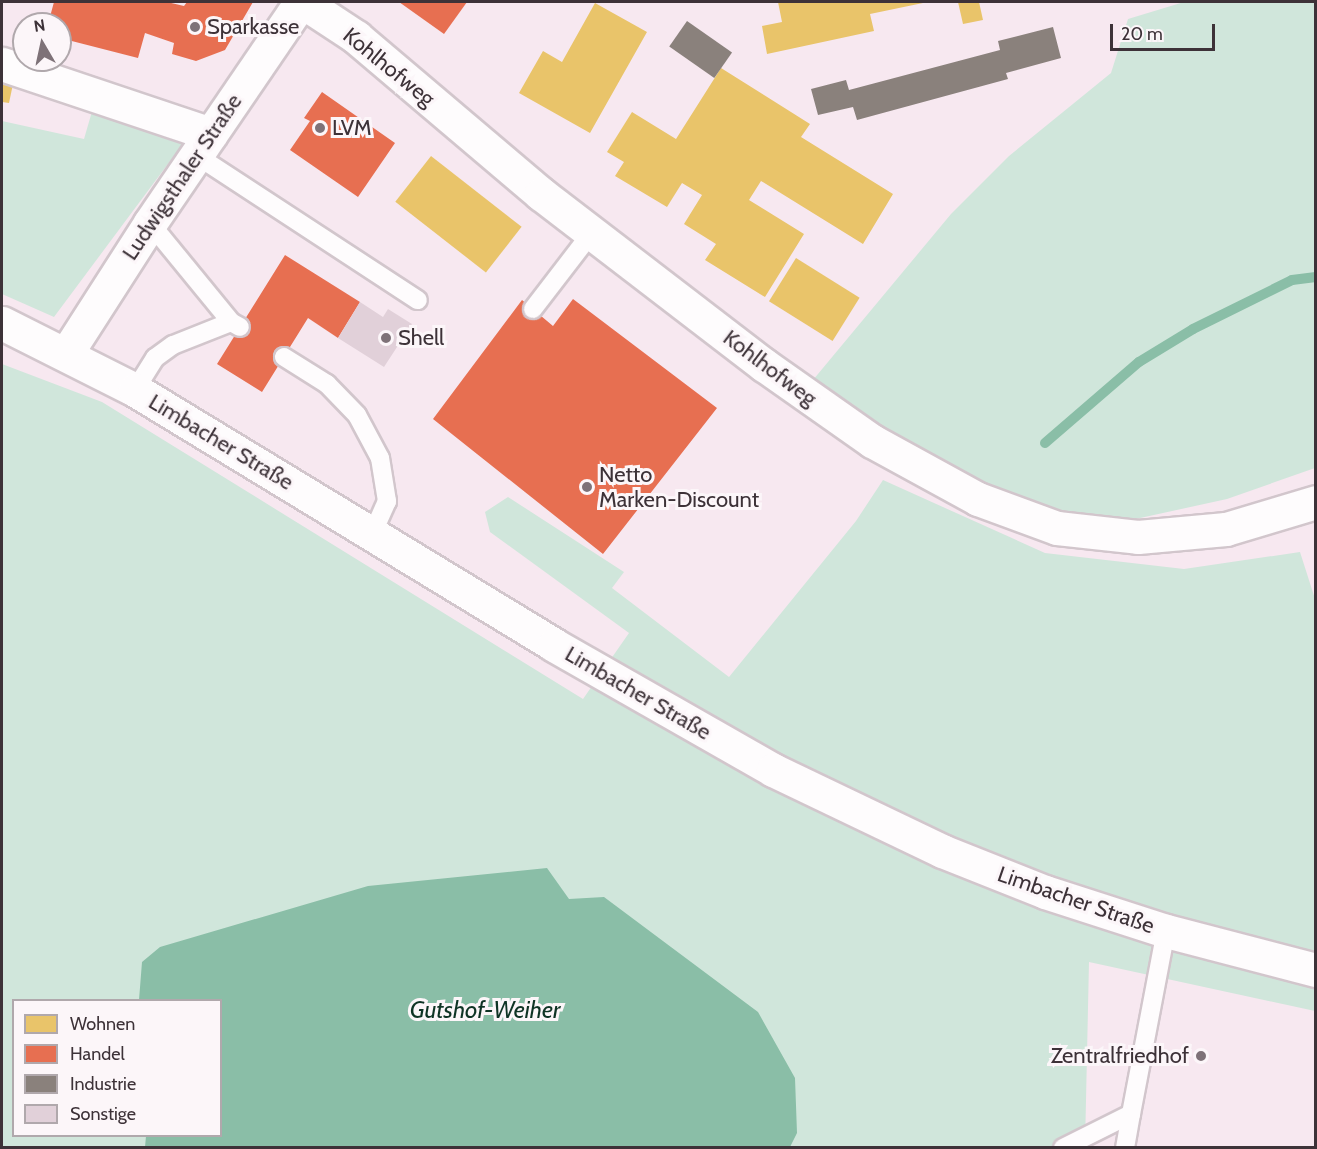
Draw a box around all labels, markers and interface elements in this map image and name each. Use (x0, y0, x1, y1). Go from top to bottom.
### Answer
north arrow (12, 12, 72, 72)
scale bar (1113, 12, 1218, 50)
place label: Sparkasse (207, 14, 299, 40)
text: N (32, 15, 46, 36)
marker: Sparkasse (188, 20, 202, 34)
street label: Kohlhofweg (338, 22, 440, 112)
text: 20 m (1121, 23, 1163, 45)
street label: Ludwigsthaler Straße (117, 89, 247, 265)
place label: LVM (332, 115, 372, 141)
marker: LVM (313, 121, 327, 135)
street label: Kohlhofweg (718, 324, 822, 412)
place label: Shell (398, 325, 444, 351)
marker: Shell (379, 331, 393, 345)
street label: Limbacher Straße (144, 388, 298, 496)
place label: Netto Marken-Discount (599, 461, 759, 512)
marker: Netto Marken-Discount (580, 480, 594, 494)
street label: Limbacher Straße (560, 641, 716, 745)
street label: Limbacher Straße (994, 861, 1158, 939)
water label: Gutshof-Weiher (410, 996, 560, 1024)
legend (12, 999, 222, 1137)
text: Wohnen (70, 1013, 135, 1035)
text: Handel (70, 1043, 125, 1065)
place label: Zentralfriedhof (1051, 1043, 1189, 1069)
marker: Zentralfriedhof (1194, 1049, 1208, 1063)
text: Industrie (70, 1073, 136, 1095)
text: Sonstige (70, 1103, 136, 1125)

